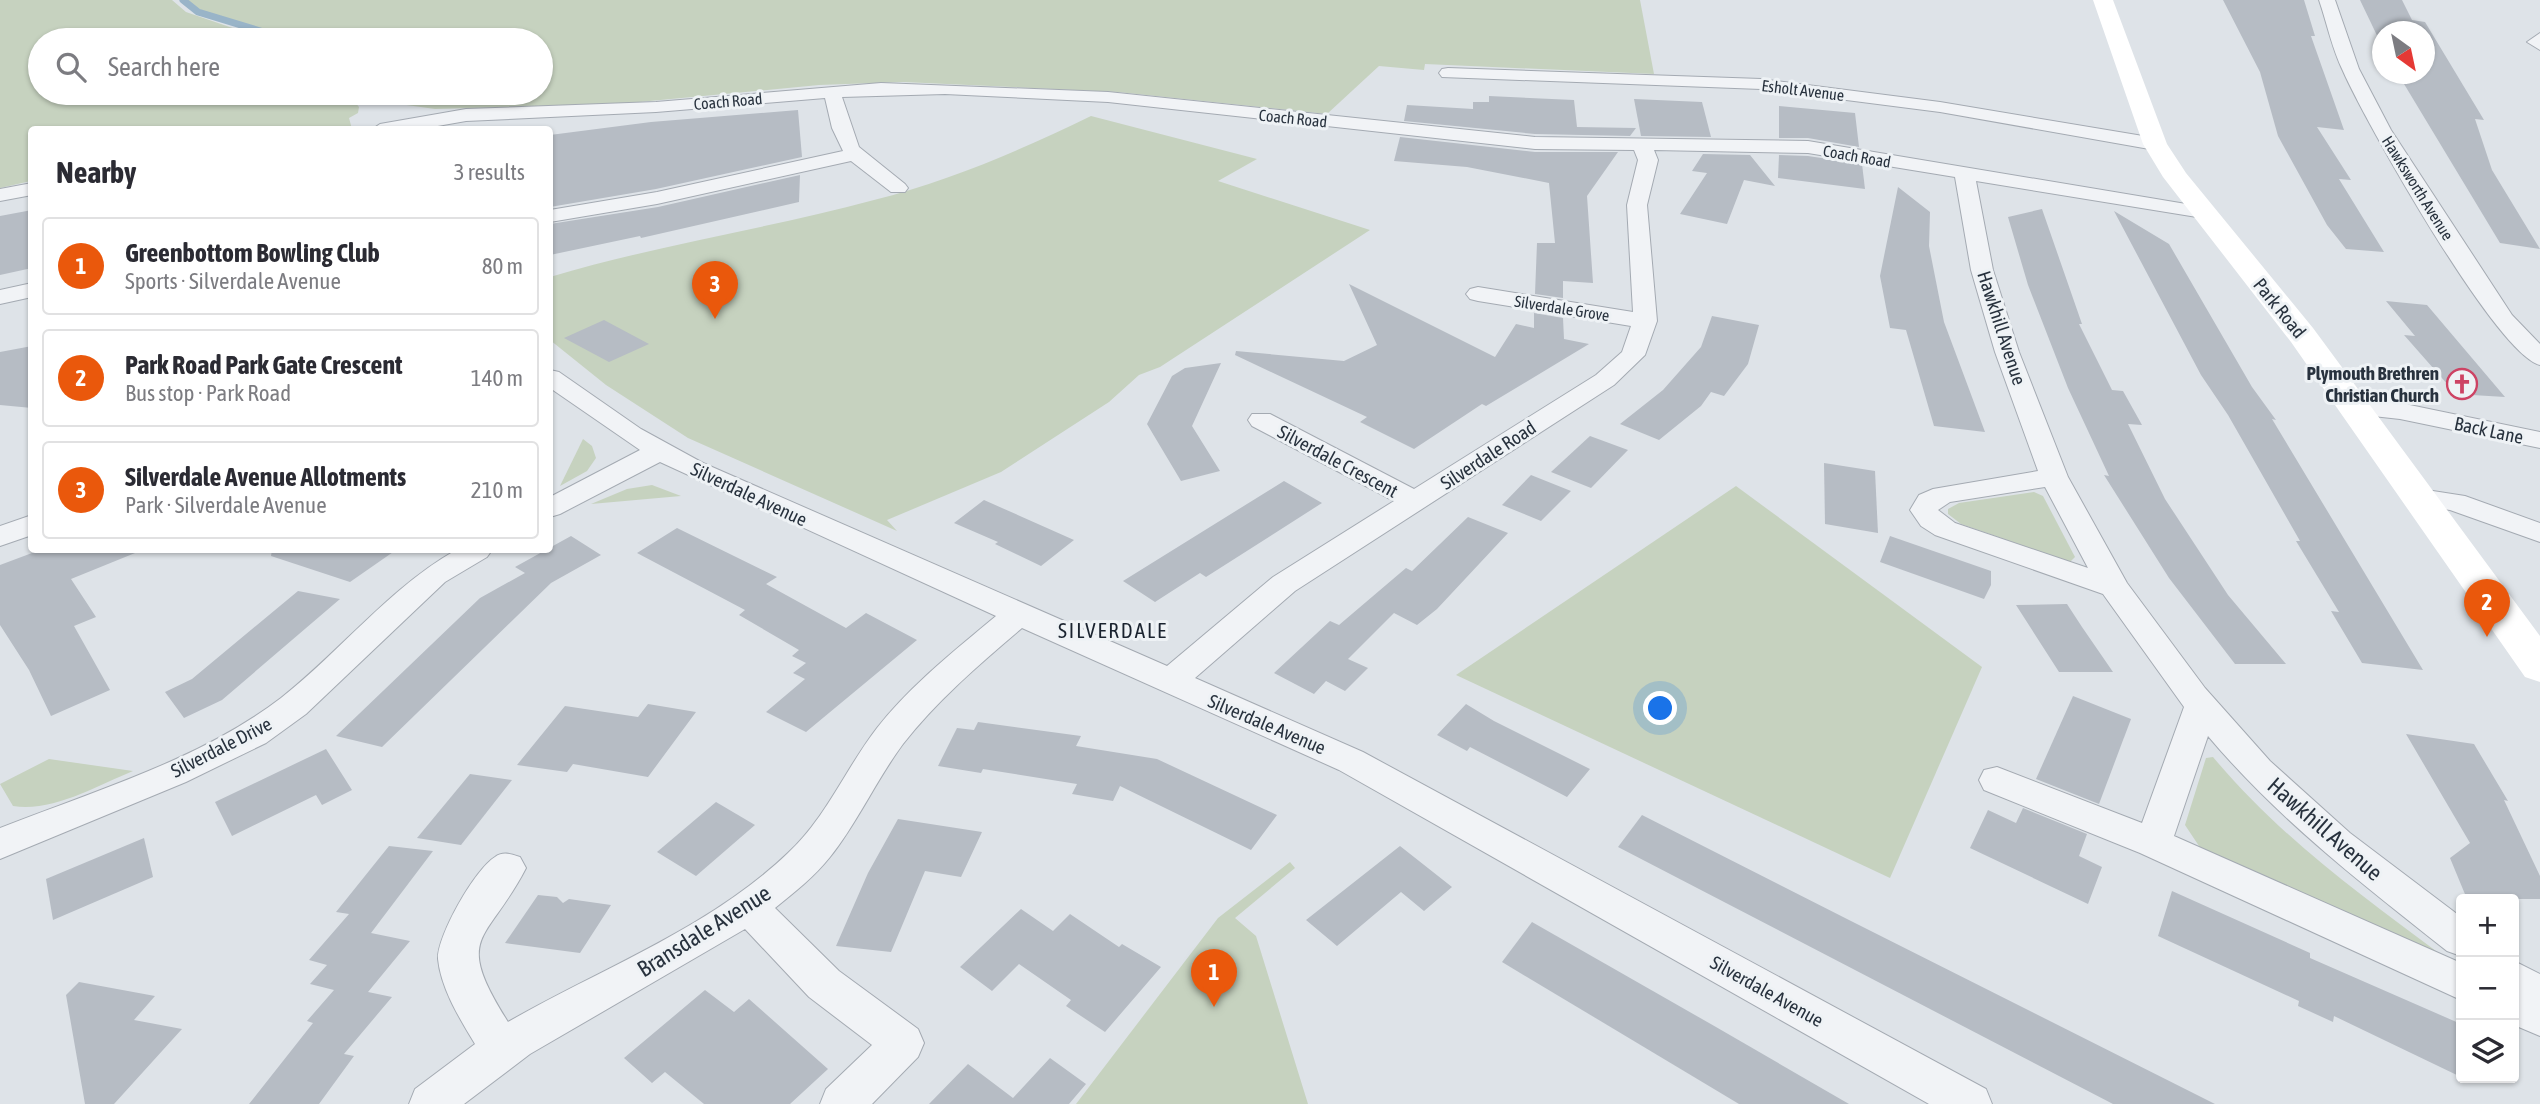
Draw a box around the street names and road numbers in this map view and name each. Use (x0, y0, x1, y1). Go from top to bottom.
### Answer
street label: Esholt Avenue (1761, 76, 1845, 104)
street label: Coach Road (693, 89, 763, 113)
street label: Coach Road (1258, 105, 1328, 131)
street label: Hawksworth Avenue (2379, 133, 2457, 243)
street label: Coach Road (1822, 141, 1892, 171)
street label: Hawkhill Avenue (1973, 268, 2031, 388)
street label: Park Road (2249, 274, 2311, 342)
street label: Silverdale Grove (1513, 292, 1611, 324)
street label: Back Lane (2453, 412, 2525, 448)
street label: Silverdale Road (1436, 416, 1540, 494)
street label: Silverdale Crescent (1274, 420, 1402, 502)
street label: Silverdale Avenue (687, 457, 811, 531)
street label: Silverdale Avenue (1205, 689, 1329, 759)
street label: Silverdale Drive (167, 712, 275, 782)
street label: Hawkhill Avenue (2262, 772, 2388, 886)
street label: Bransdale Avenue (633, 880, 775, 982)
street label: Silverdale Avenue (1707, 951, 1827, 1031)

